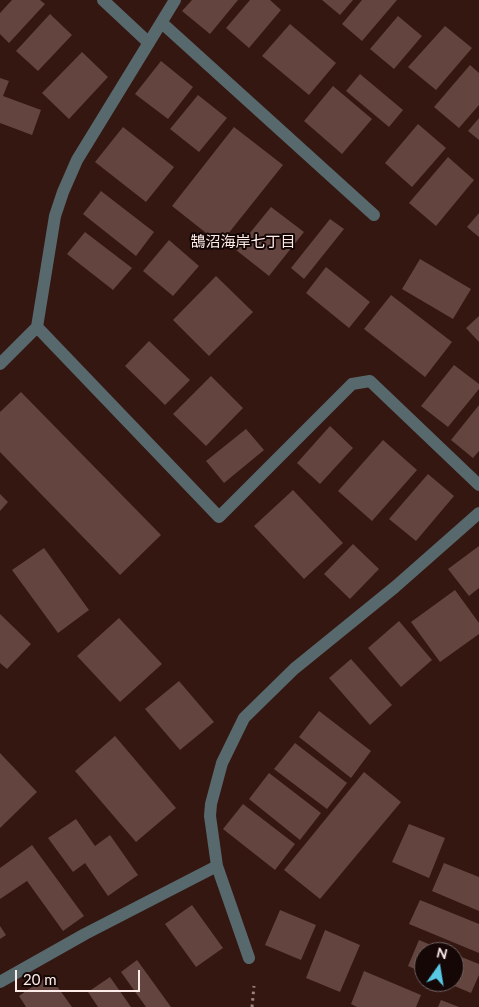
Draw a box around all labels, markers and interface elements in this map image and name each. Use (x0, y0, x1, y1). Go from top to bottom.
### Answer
district label: 鵠沼海岸七丁目 (191, 233, 295, 251)
north arrow (414, 942, 464, 992)
text: N (435, 943, 449, 962)
scale bar (18, 960, 142, 992)
text: 20 m (23, 970, 57, 988)

